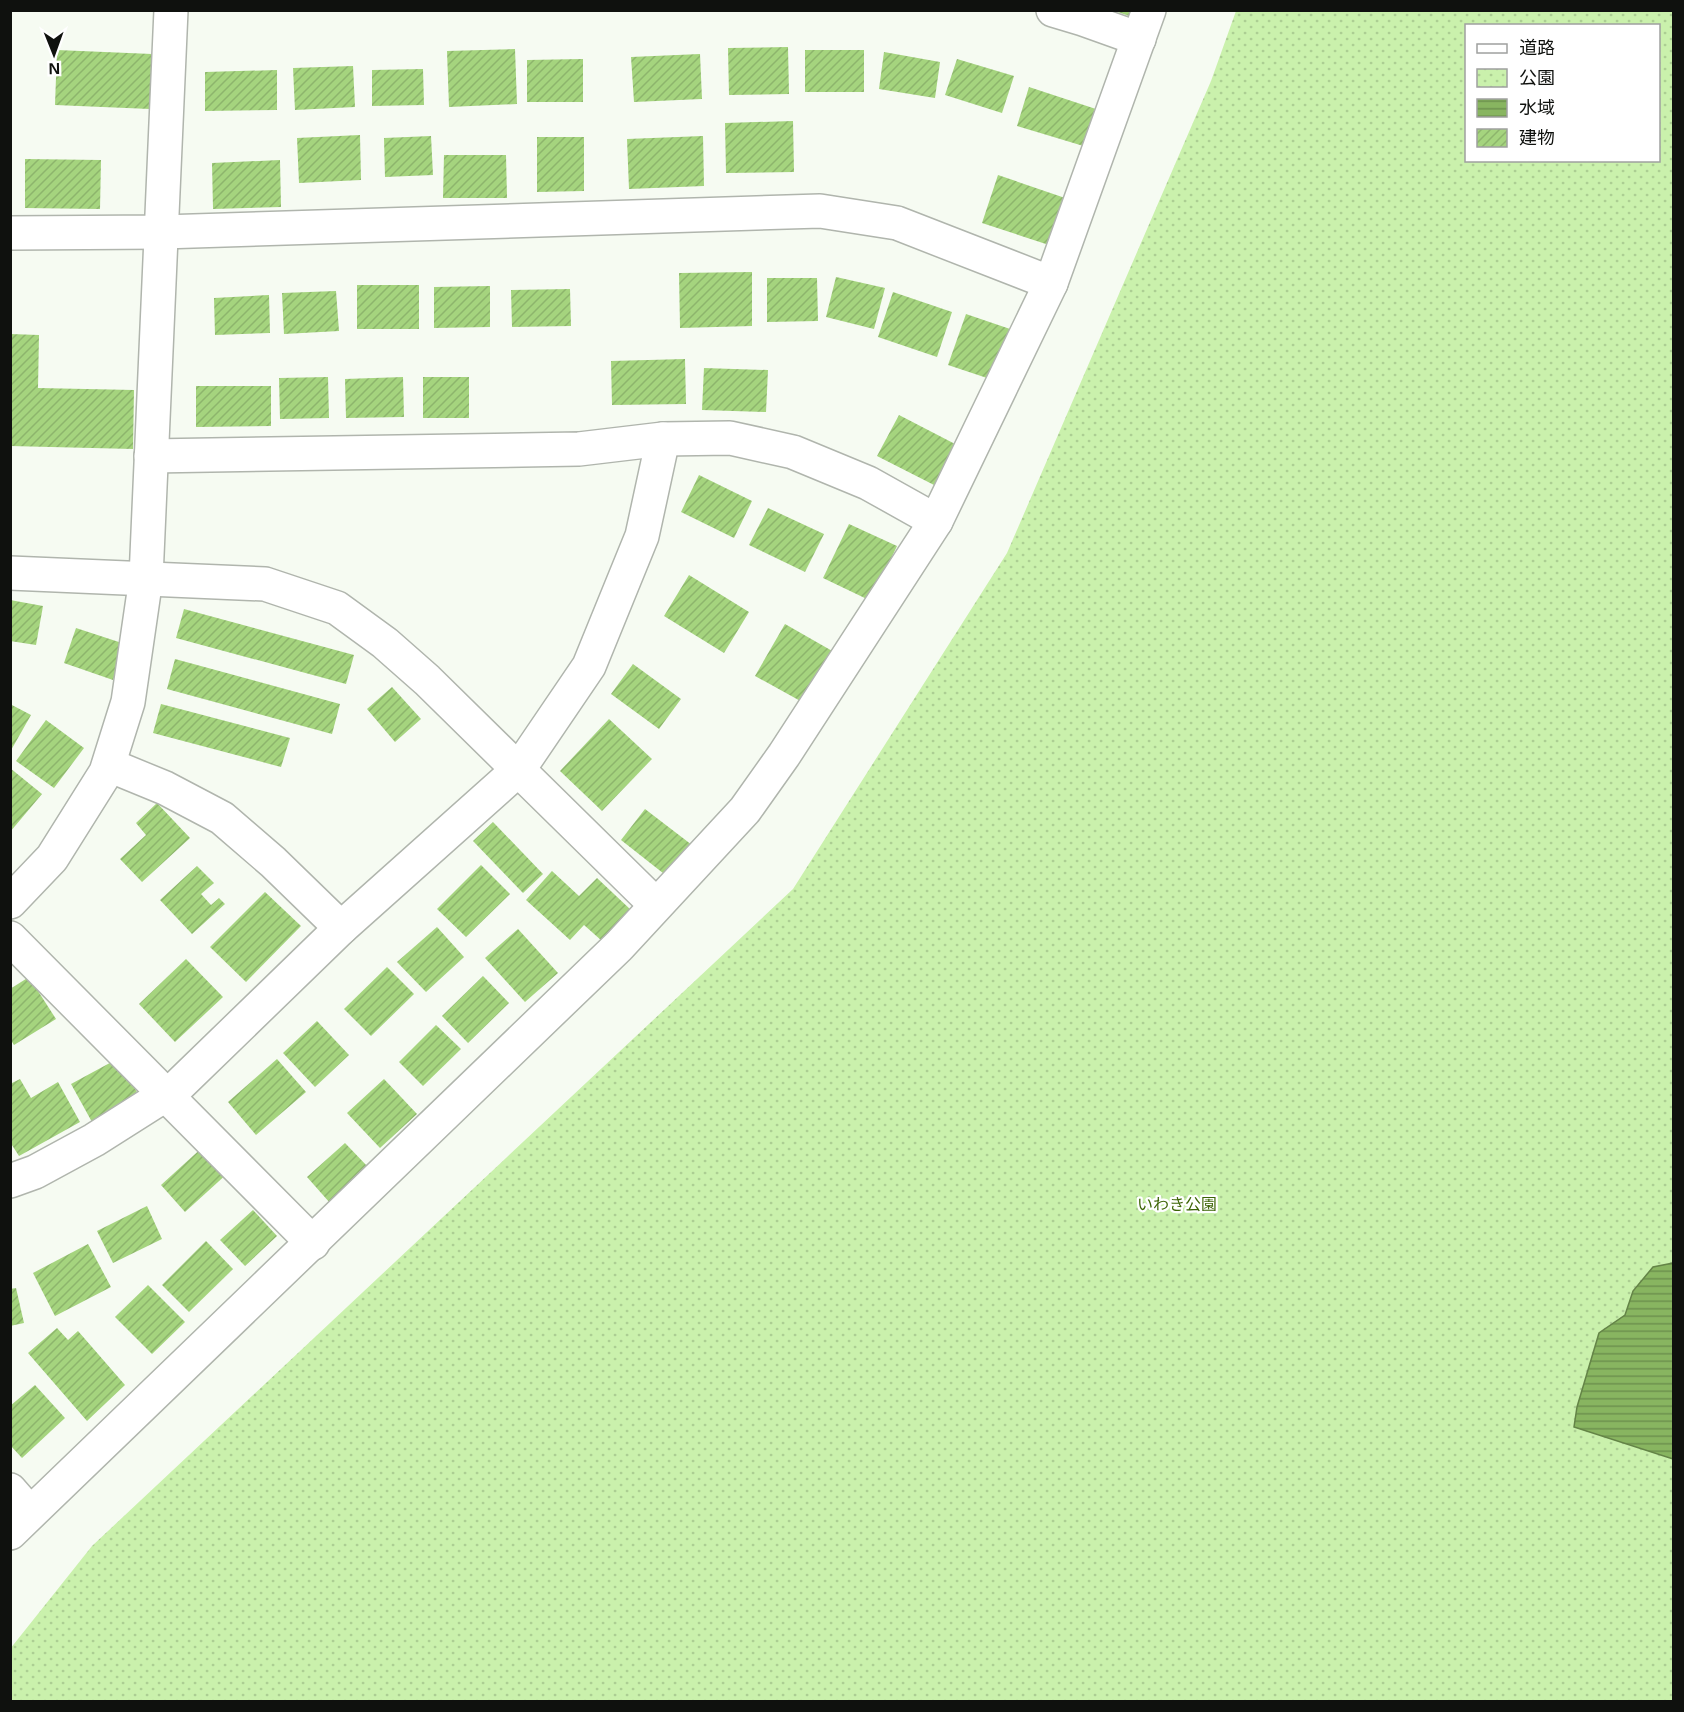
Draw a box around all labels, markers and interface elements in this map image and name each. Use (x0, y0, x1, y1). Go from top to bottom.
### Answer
north arrow (24, 24, 84, 84)
legend (1465, 24, 1660, 162)
text: 道路 (1519, 38, 1555, 58)
text: N (48, 60, 60, 77)
text: 公園 (1519, 68, 1555, 88)
text: 水域 (1519, 98, 1555, 118)
text: 建物 (1519, 128, 1555, 148)
park label: いわき公園 (1137, 1196, 1217, 1213)

